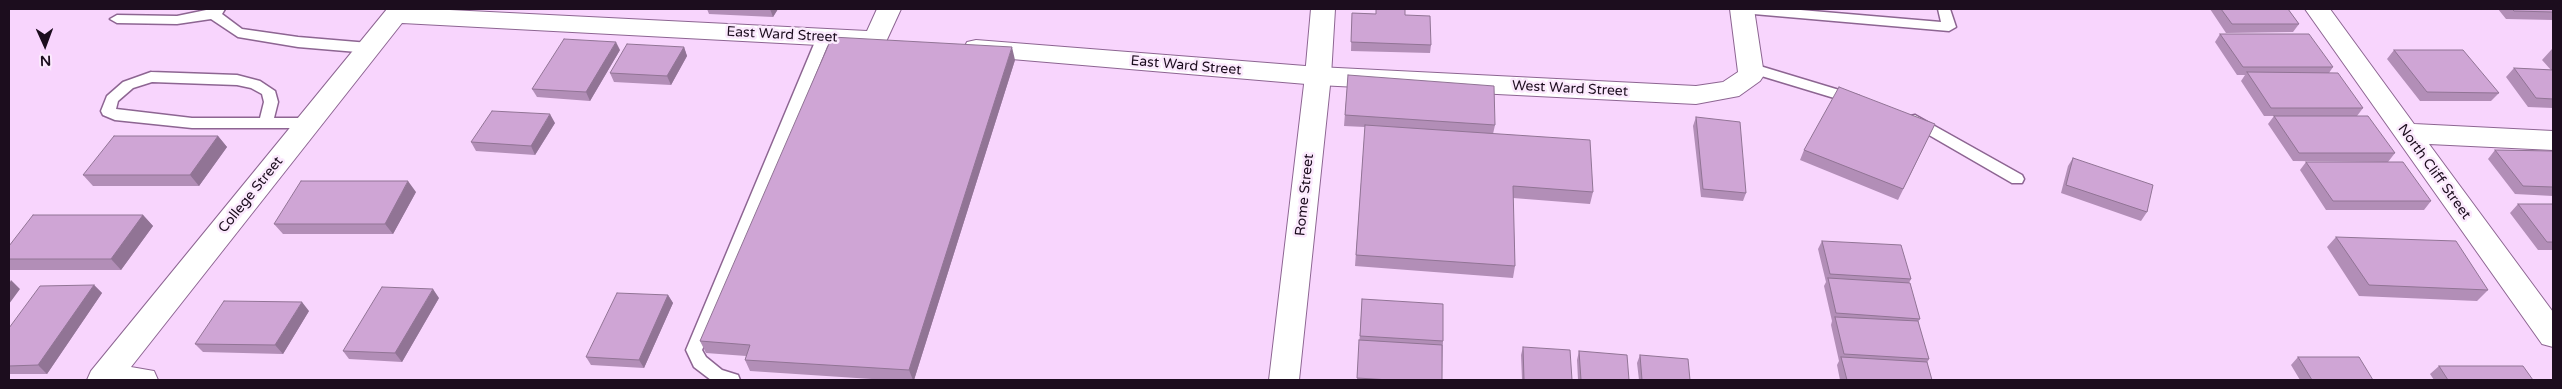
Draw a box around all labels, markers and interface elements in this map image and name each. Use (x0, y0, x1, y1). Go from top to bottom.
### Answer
north arrow (20, 20, 70, 70)
street label: East Ward Street (726, 24, 838, 46)
text: N (40, 52, 51, 69)
street label: East Ward Street (1130, 53, 1242, 79)
street label: West Ward Street (1512, 78, 1628, 100)
street label: North Cliff Street (2394, 121, 2474, 223)
street label: College Street (215, 153, 287, 237)
street label: Rome Street (1292, 153, 1318, 237)

